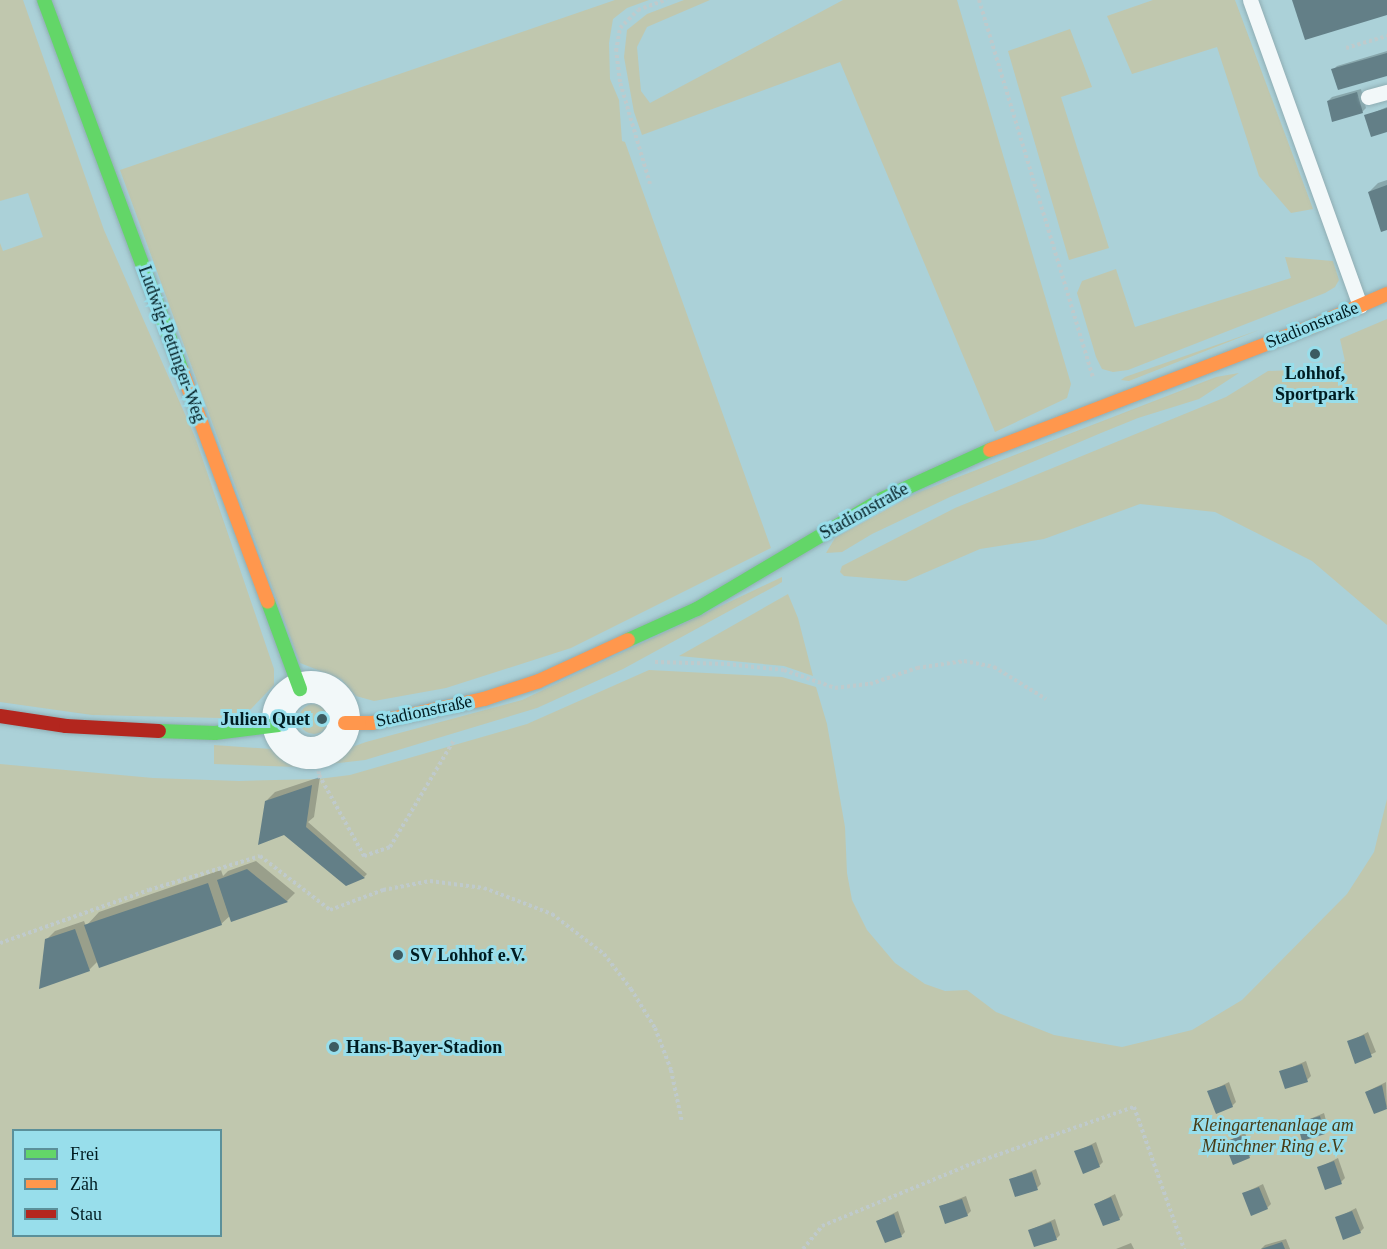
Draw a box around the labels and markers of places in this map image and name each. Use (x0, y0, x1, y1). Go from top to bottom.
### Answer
marker: Lohhof, Sportpark (1308, 347, 1322, 361)
place label: Lohhof, Sportpark (1275, 363, 1355, 406)
place label: Julien Quet (220, 708, 310, 730)
marker: Julien Quet (315, 712, 329, 726)
place label: SV Lohhof e.V. (410, 944, 526, 966)
marker: SV Lohhof e.V. (391, 948, 405, 962)
place label: Hans-Bayer-Stadion (346, 1036, 502, 1058)
marker: Hans-Bayer-Stadion (327, 1040, 341, 1054)

